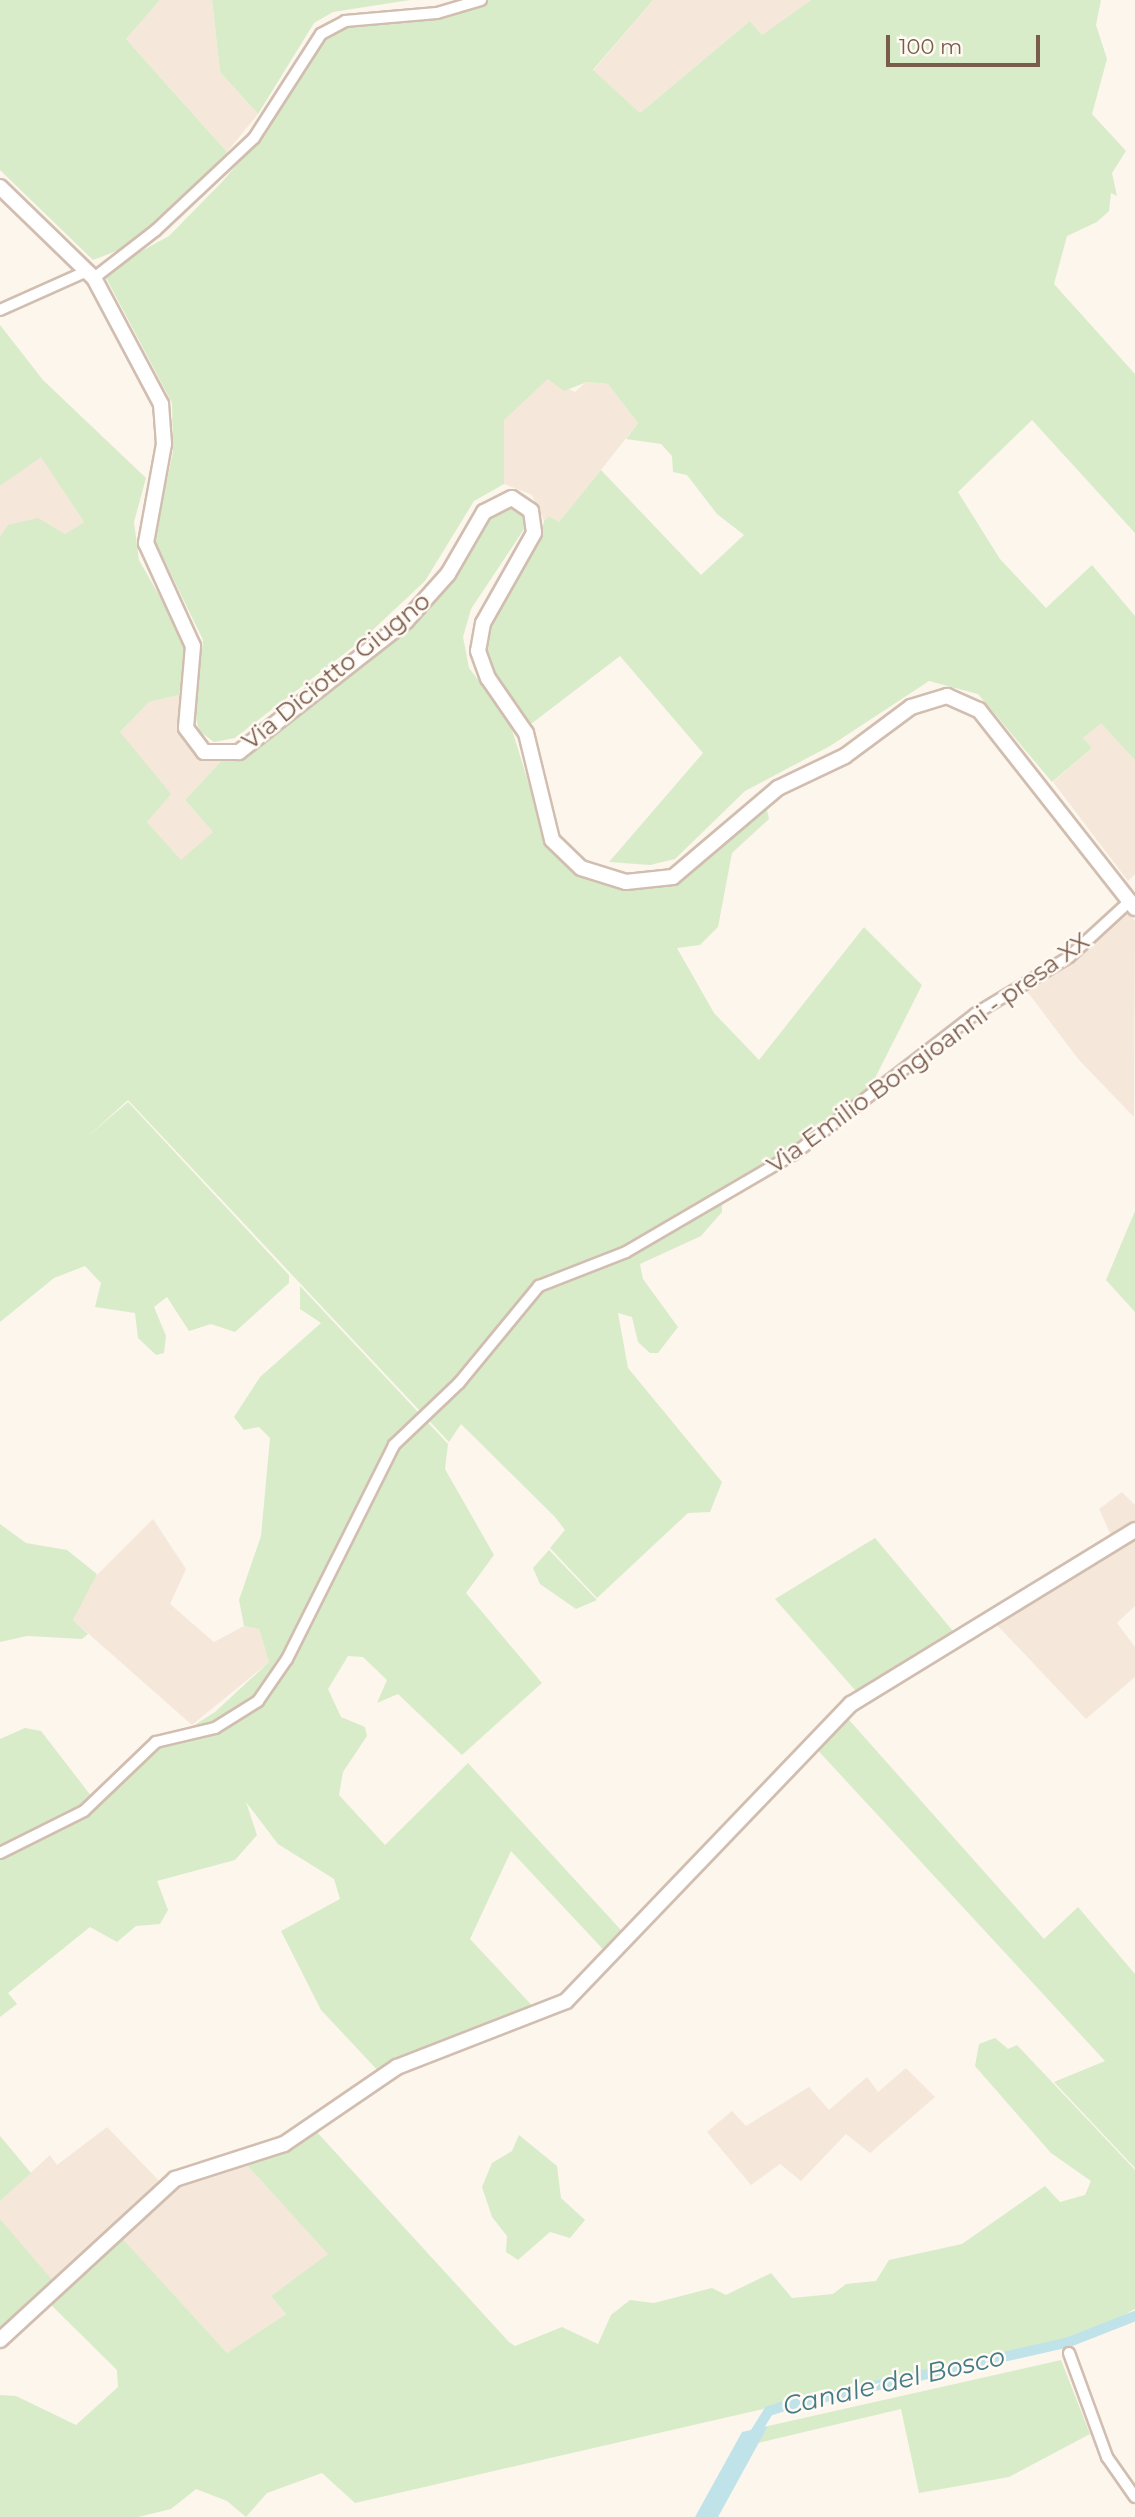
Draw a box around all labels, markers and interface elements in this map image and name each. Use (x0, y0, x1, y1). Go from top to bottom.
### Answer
scale bar (890, 21, 1044, 65)
text: 100 m (899, 34, 962, 59)
street label: Via Diciotto Giugno (236, 586, 436, 756)
street label: Via Emilio Bongioanni - presa XX (761, 927, 1095, 1179)
water label: Canale del Bosco (780, 2341, 1008, 2423)

